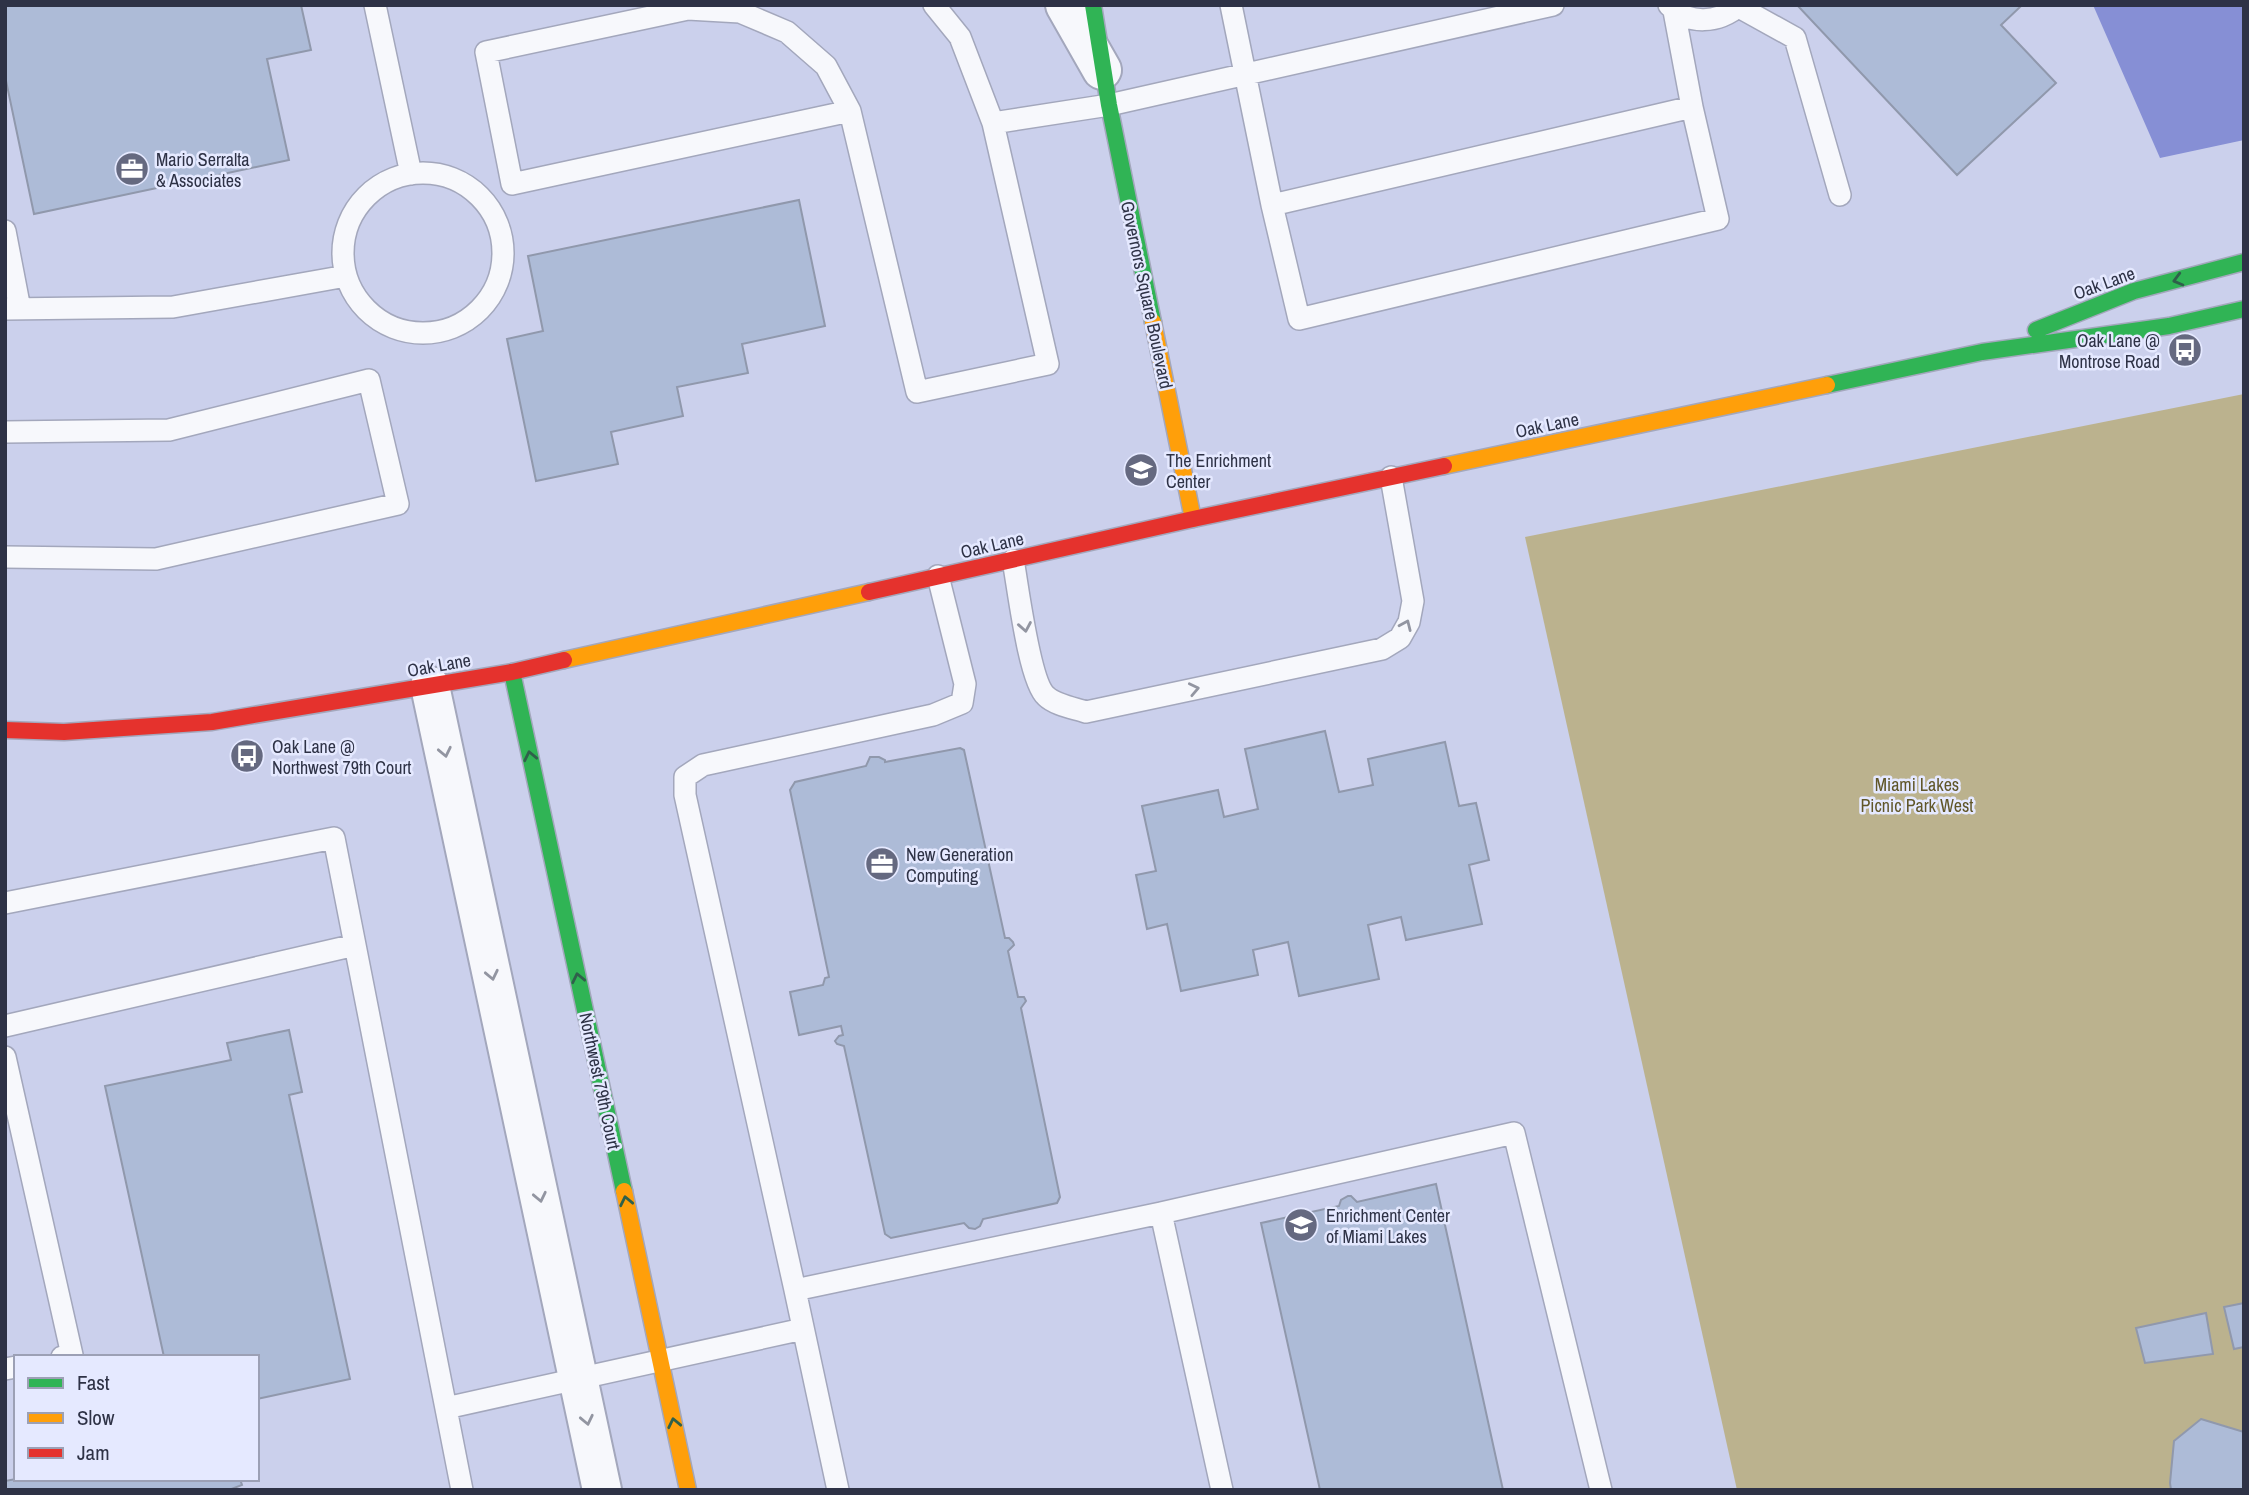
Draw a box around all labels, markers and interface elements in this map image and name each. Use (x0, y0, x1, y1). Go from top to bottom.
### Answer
place label: Mario Serralta & Associates (156, 147, 250, 193)
office icon: Mario Serralta & Associates (113, 150, 151, 188)
street label: Governors Square Boulevard (1115, 199, 1179, 391)
street label: Oak Lane (2070, 260, 2138, 306)
one-way arrow (2172, 271, 2184, 286)
place label: Oak Lane @ Montrose Road (2059, 328, 2160, 374)
bus stop icon: Oak Lane @ Montrose Road (2166, 331, 2204, 369)
street label: Oak Lane (1513, 406, 1581, 444)
place label: The Enrichment Center (1166, 448, 1271, 494)
school or university icon: The Enrichment Center (1122, 451, 1160, 489)
street label: Oak Lane (958, 526, 1026, 564)
one-way arrow (1398, 620, 1412, 632)
one-way arrow (1017, 621, 1032, 633)
street label: Oak Lane (405, 647, 473, 683)
one-way arrow (1188, 682, 1200, 697)
place label: Oak Lane @ Northwest 79th Court (272, 734, 411, 780)
bus stop icon: Oak Lane @ Northwest 79th Court (228, 737, 266, 775)
one-way arrow (436, 746, 451, 758)
one-way arrow (524, 750, 539, 762)
park label: Miami Lakes Picnic Park West (1861, 772, 1973, 818)
place label: New Generation Computing (906, 842, 1013, 888)
office icon: New Generation Computing (863, 845, 901, 883)
one-way arrow (484, 969, 499, 981)
one-way arrow (572, 972, 587, 984)
street label: Northwest 79th Court (573, 1010, 627, 1152)
one-way arrow (531, 1191, 546, 1203)
one-way arrow (620, 1195, 635, 1207)
place label: Enrichment Center of Miami Lakes (1326, 1203, 1450, 1249)
school or university icon: Enrichment Center of Miami Lakes (1282, 1206, 1320, 1244)
legend (14, 1355, 259, 1481)
text: Fast (77, 1368, 110, 1397)
text: Slow (77, 1403, 115, 1432)
one-way arrow (579, 1414, 594, 1426)
one-way arrow (668, 1417, 682, 1429)
text: Jam (77, 1438, 110, 1467)

